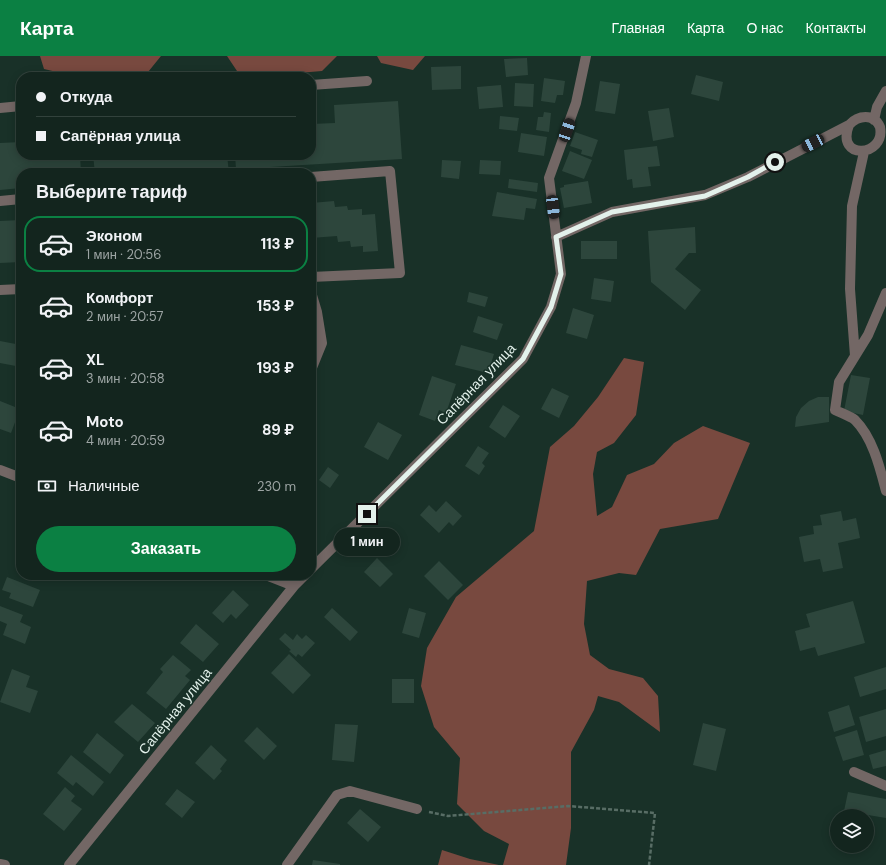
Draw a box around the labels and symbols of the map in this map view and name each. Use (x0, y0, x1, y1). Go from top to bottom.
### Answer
car (557, 117, 577, 143)
car (800, 132, 826, 154)
route start (766, 153, 784, 171)
car (546, 194, 560, 220)
street label: Сапёрная улица (433, 339, 520, 429)
route end (358, 505, 376, 523)
callout: 1 мин (334, 528, 400, 556)
street label: Сапёрная улица (134, 664, 216, 758)

